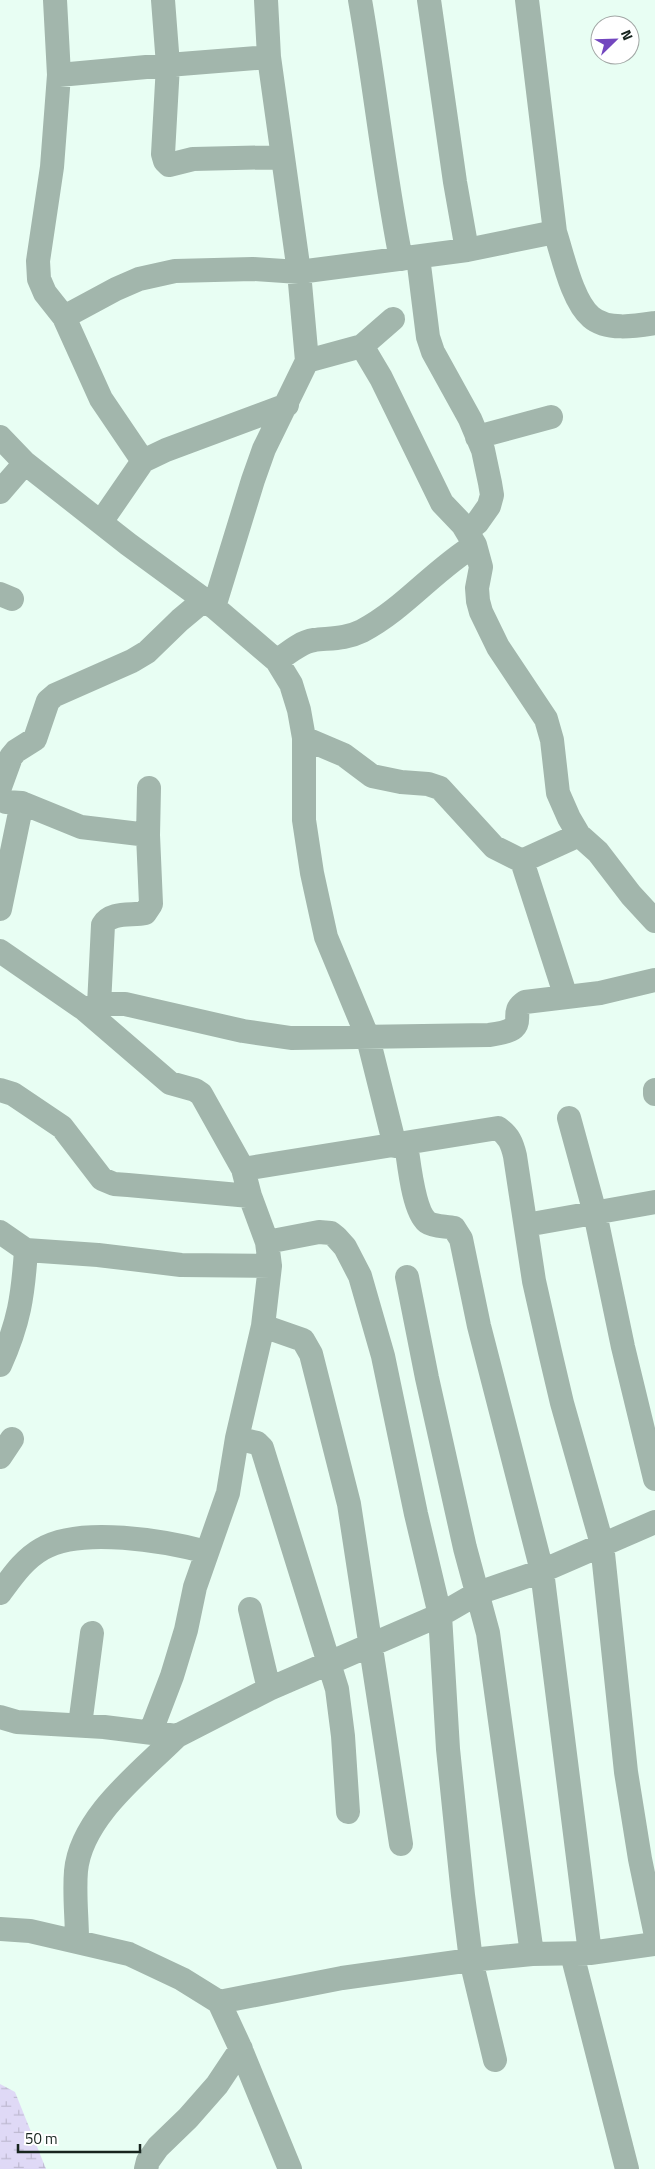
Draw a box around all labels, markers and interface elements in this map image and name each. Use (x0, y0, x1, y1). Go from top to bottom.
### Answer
north arrow (590, 15, 640, 65)
text: N (616, 26, 639, 43)
scale bar (18, 2122, 140, 2154)
text: 50 m (25, 2127, 58, 2150)

